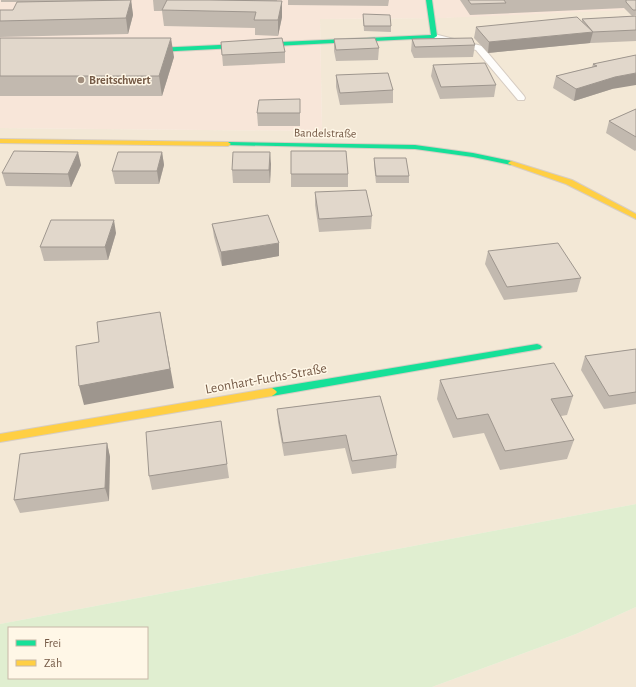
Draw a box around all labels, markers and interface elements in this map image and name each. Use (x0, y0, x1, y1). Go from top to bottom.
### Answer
place label: Breitschwert (89, 74, 150, 86)
marker: Breitschwert (76, 75, 86, 85)
street label: Bandelstraße (294, 126, 356, 140)
street label: Leonhart-Fuchs-Straße (204, 361, 328, 397)
legend (8, 627, 148, 679)
text: Frei (44, 637, 61, 649)
text: Zäh (44, 657, 62, 669)

